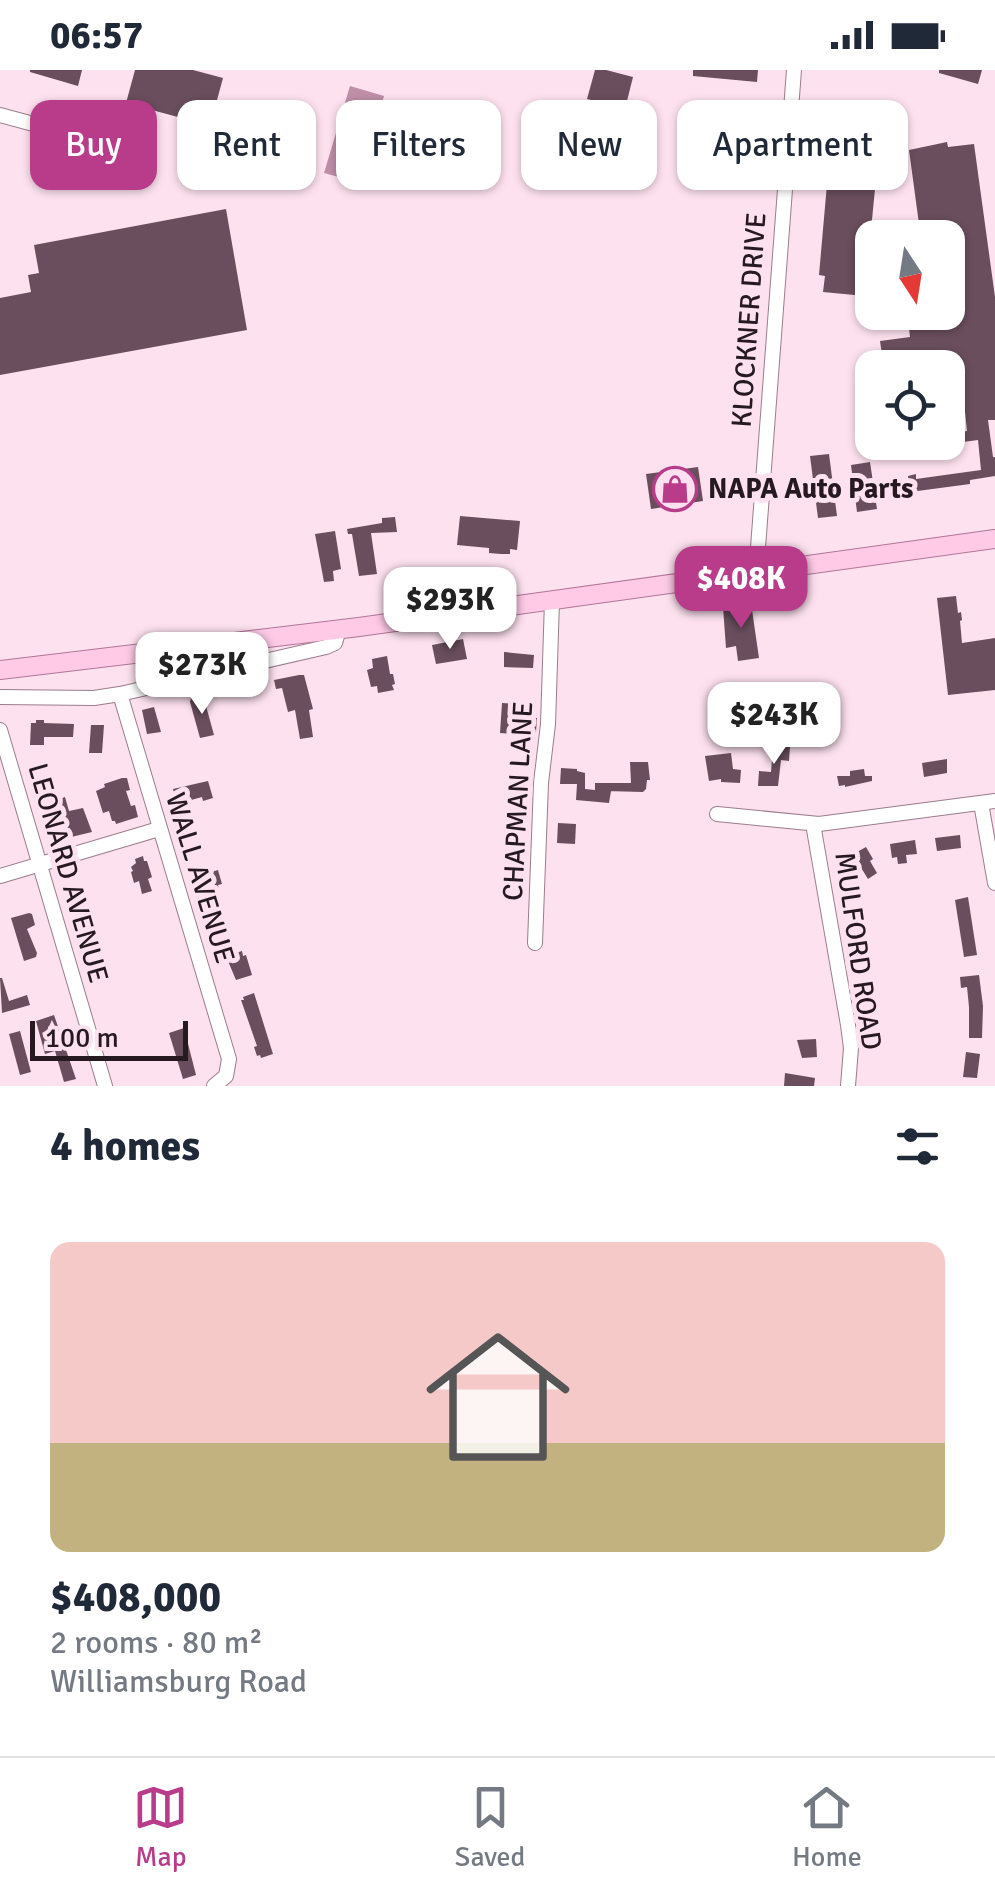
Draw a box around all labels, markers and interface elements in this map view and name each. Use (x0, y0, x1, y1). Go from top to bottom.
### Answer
text: 06:57 (50, 12, 143, 59)
chip: Buy (30, 100, 157, 190)
chip: Rent (177, 100, 316, 190)
chip: Filters (336, 100, 501, 190)
chip: New (521, 100, 657, 190)
chip: Apartment (677, 100, 908, 190)
street label: KLOCKNER DRIVE (725, 211, 773, 429)
north arrow (855, 220, 965, 330)
map controls (855, 220, 965, 460)
button: locate (855, 350, 965, 460)
shop icon: NAPA Auto Parts (652, 466, 698, 512)
place label: NAPA Auto Parts (708, 472, 913, 506)
pin: $408K (671, 546, 811, 631)
text: $408K (697, 559, 785, 598)
pin: $293K (380, 567, 520, 652)
text: $293K (406, 580, 494, 619)
pin: $273K (132, 632, 272, 717)
text: $273K (158, 645, 246, 684)
pin: $243K (704, 682, 844, 767)
text: $243K (730, 695, 818, 734)
street label: CHAPMAN LANE (496, 700, 540, 902)
street label: LEONARD AVENUE (20, 759, 116, 987)
street label: WALL AVENUE (158, 789, 242, 967)
street label: MULFORD ROAD (827, 850, 889, 1052)
scale bar (30, 1016, 188, 1060)
text: 100 m (45, 1021, 119, 1055)
icon: filters (890, 1119, 945, 1174)
text: 4 homes (50, 1121, 200, 1172)
icon: home (408, 1307, 588, 1487)
text: $408,000 (50, 1572, 221, 1623)
text: 2 rooms · 80 m² (50, 1623, 263, 1662)
text: Williamsburg Road (50, 1662, 307, 1701)
tab: Map (133, 1780, 188, 1874)
tab: Saved (455, 1780, 525, 1874)
tab: Home (792, 1780, 862, 1874)

